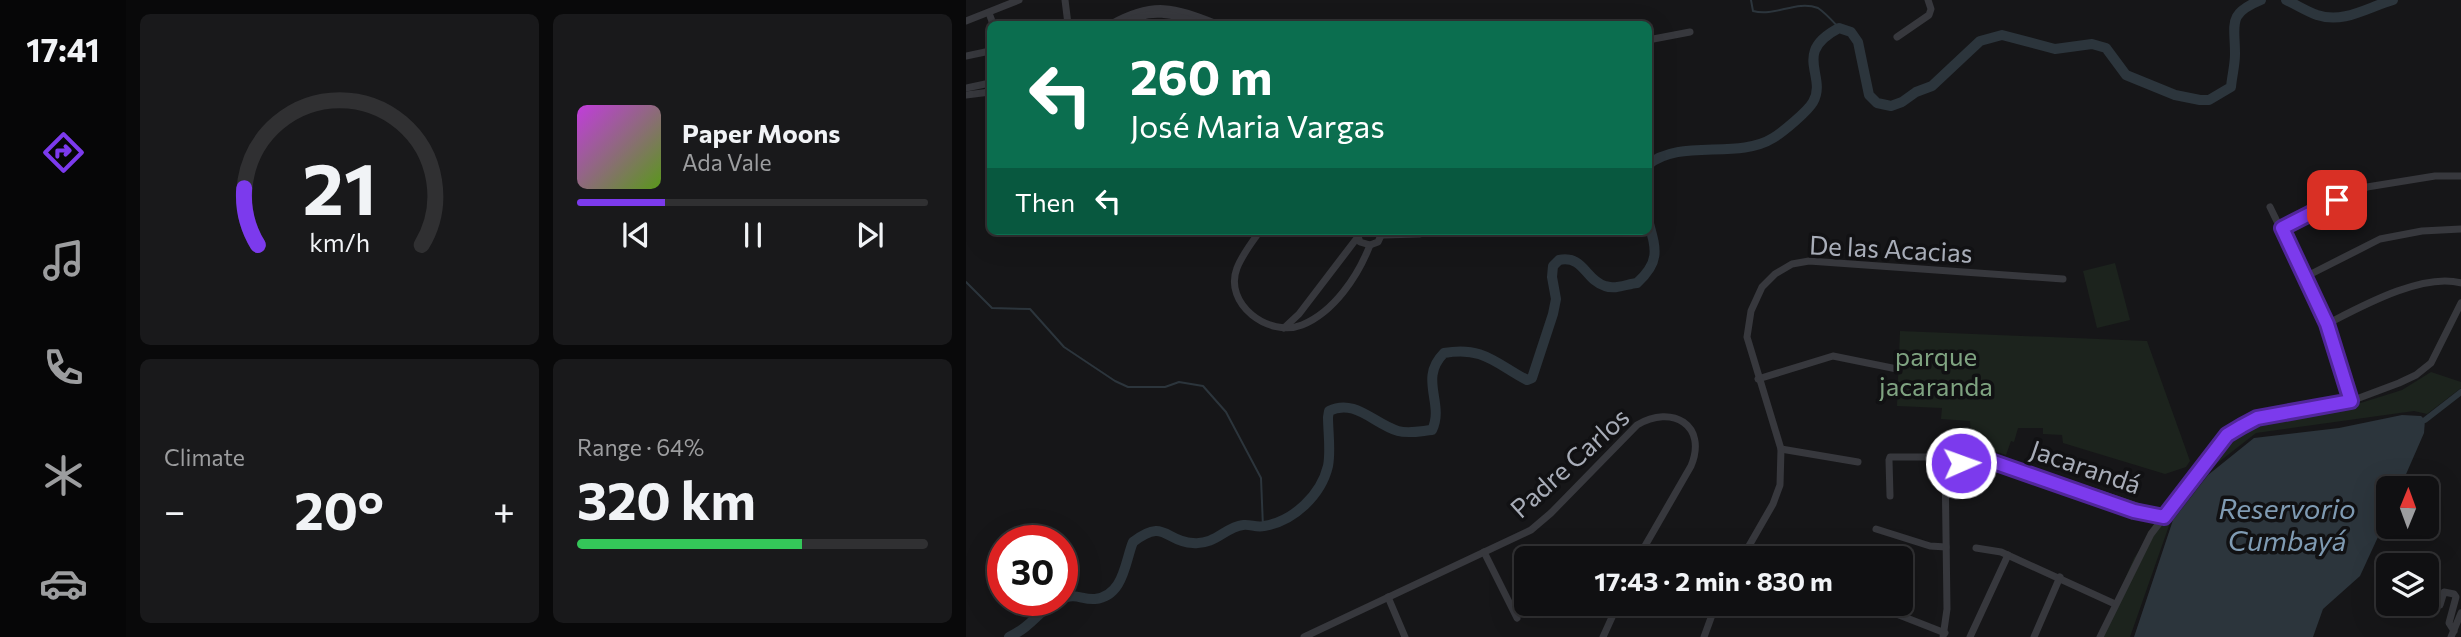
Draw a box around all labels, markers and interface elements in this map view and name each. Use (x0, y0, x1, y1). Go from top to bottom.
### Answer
text: 17:41 (26, 29, 100, 69)
text: 260 m (1130, 45, 1272, 105)
icon: left (1015, 49, 1106, 140)
text: José Maria Vargas (1130, 105, 1385, 145)
text: Paper Moons (682, 117, 840, 148)
icon: directions (39, 128, 88, 177)
text: 21 (302, 142, 377, 231)
text: Ada Vale (682, 148, 772, 176)
pin (2307, 170, 2367, 230)
icon: arrive (2318, 181, 2356, 219)
icon: left (1089, 182, 1127, 220)
text: Then (1015, 186, 1075, 217)
icon: previous (617, 216, 655, 254)
icon: pause (734, 216, 772, 254)
icon: next (851, 216, 889, 254)
text: km/h (309, 227, 370, 257)
street label: De las Acacias (1808, 228, 1974, 268)
icon: music (39, 236, 88, 285)
park label: parque jacaranda (1879, 340, 1993, 401)
icon: phone (39, 343, 88, 392)
street label: Padre Carlos (1503, 401, 1635, 523)
position arrow (1924, 426, 1998, 500)
text: Range · 64% (577, 433, 704, 461)
street label: Jacarandá (2027, 433, 2145, 499)
text: Climate (164, 443, 245, 471)
icon: climate (39, 451, 88, 500)
text: 320 km (577, 467, 756, 531)
north arrow (2376, 476, 2440, 539)
map controls (2376, 476, 2439, 616)
text: 20° (294, 477, 384, 541)
text: − (164, 486, 186, 533)
text: + (493, 486, 515, 533)
water label: Reservorio Cumbayá (2218, 491, 2356, 557)
speed limit sign: 30 (987, 525, 1078, 616)
button: layers (2376, 553, 2439, 616)
icon: car (39, 559, 88, 608)
text: 17:43 · 2 min · 830 m (1594, 565, 1833, 596)

